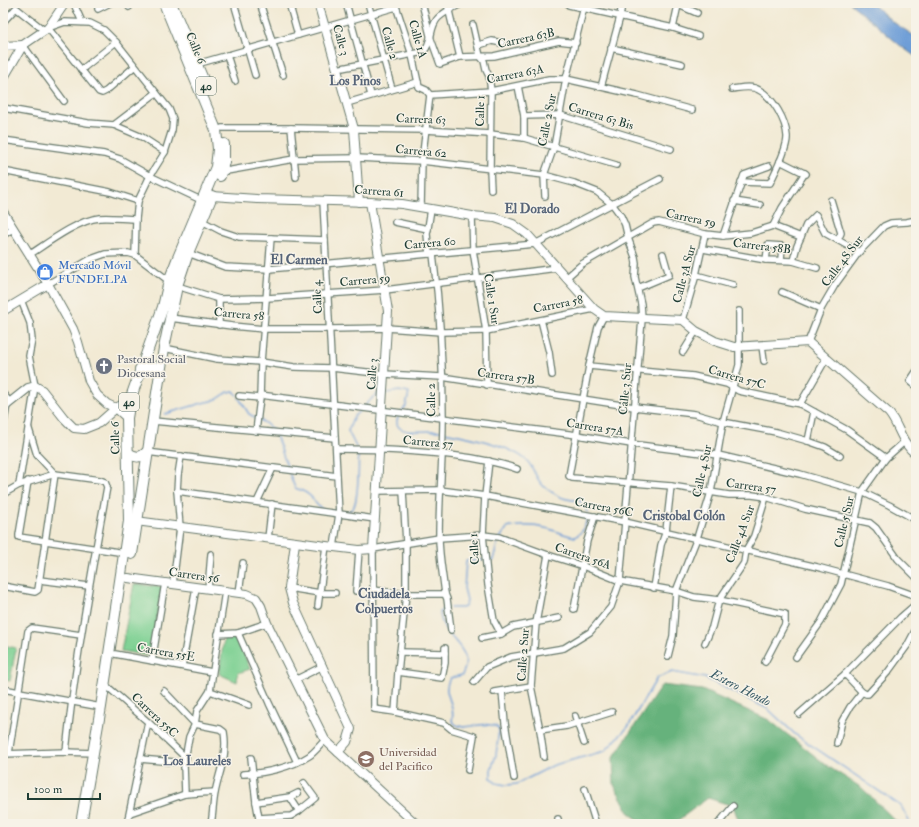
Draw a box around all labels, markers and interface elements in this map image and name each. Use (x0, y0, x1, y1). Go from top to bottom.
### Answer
street label: Calle 1A (405, 18, 430, 60)
street label: Calle 3 (329, 23, 352, 58)
street label: Calle 2 (378, 25, 401, 61)
street label: Carrera 63B (496, 25, 556, 52)
street label: Calle 6 (182, 30, 209, 67)
street label: Carrera 63A (485, 62, 545, 87)
district label: Los Pinos (329, 73, 381, 89)
road number: 40 (196, 77, 216, 95)
street label: Calle 2 Sur (535, 92, 560, 148)
street label: Calle 1 (473, 95, 488, 127)
street label: Carrera 63 Bis (566, 99, 635, 134)
street label: Carrera 63 (396, 111, 446, 128)
street label: Carrera 62 (395, 142, 447, 161)
street label: Carrera 61 (354, 182, 404, 201)
district label: El Dorado (504, 201, 560, 217)
street label: Carrera 59 (664, 206, 717, 231)
street label: Calle 4S Sur (818, 232, 867, 290)
street label: Carrera 60 (404, 234, 456, 253)
street label: Carrera 58B (732, 235, 792, 258)
street label: Calle 3A Sur (670, 243, 700, 305)
district label: El Carmen (270, 252, 328, 268)
place label: Mercado Móvil FUNDELPA (58, 258, 131, 287)
shop icon: Mercado Móvil FUNDELPA (35, 262, 55, 282)
street label: Carrera 59 (339, 271, 391, 290)
street label: Calle 1 Sur (480, 273, 503, 326)
street label: Calle 4 (309, 279, 326, 314)
street label: Carrera 58 (532, 292, 585, 317)
street label: Carrera 58 (213, 305, 265, 324)
place label: Pastoral Social Diocesana (117, 352, 186, 381)
church icon: Pastoral Social Diocesana (94, 356, 114, 376)
street label: Calle 3 (364, 358, 381, 390)
street label: Calle 3 Sur (616, 362, 635, 415)
street label: Carrera 57C (706, 362, 768, 393)
street label: Carrera 57B (476, 365, 536, 388)
street label: Calle 2 (424, 383, 439, 417)
road number: 40 (119, 393, 139, 411)
street label: Carrera 57A (565, 416, 625, 439)
street label: Calle 6 (107, 420, 124, 455)
street label: Carrera 57 (402, 433, 454, 452)
street label: Calle 4 Sur (690, 443, 716, 499)
street label: Carrera 57 (725, 476, 777, 497)
street label: Carrera 56C (573, 494, 635, 521)
street label: Calle 5 Sur (831, 494, 858, 549)
street label: Calle 4A Sur (722, 502, 759, 565)
district label: Cristobal Colón (643, 508, 725, 524)
street label: Calle 1 (466, 533, 483, 565)
street label: Carrera 56A (553, 540, 613, 573)
street label: Carrera 56 (168, 565, 221, 587)
district label: Ciudadela Colpuertos (355, 586, 413, 618)
street label: Calle 2 Sur (514, 627, 533, 682)
street label: Carrera 55E (136, 640, 196, 665)
water label: Estero Hondo (707, 665, 774, 710)
street label: Carrera 55C (128, 690, 181, 741)
place label: Universidad del Pacifico (379, 745, 437, 774)
school or university icon: Universidad del Pacifico (356, 749, 376, 769)
district label: Los Laureles (163, 753, 231, 769)
scale bar (28, 775, 100, 801)
text: 100 m (34, 782, 63, 797)

